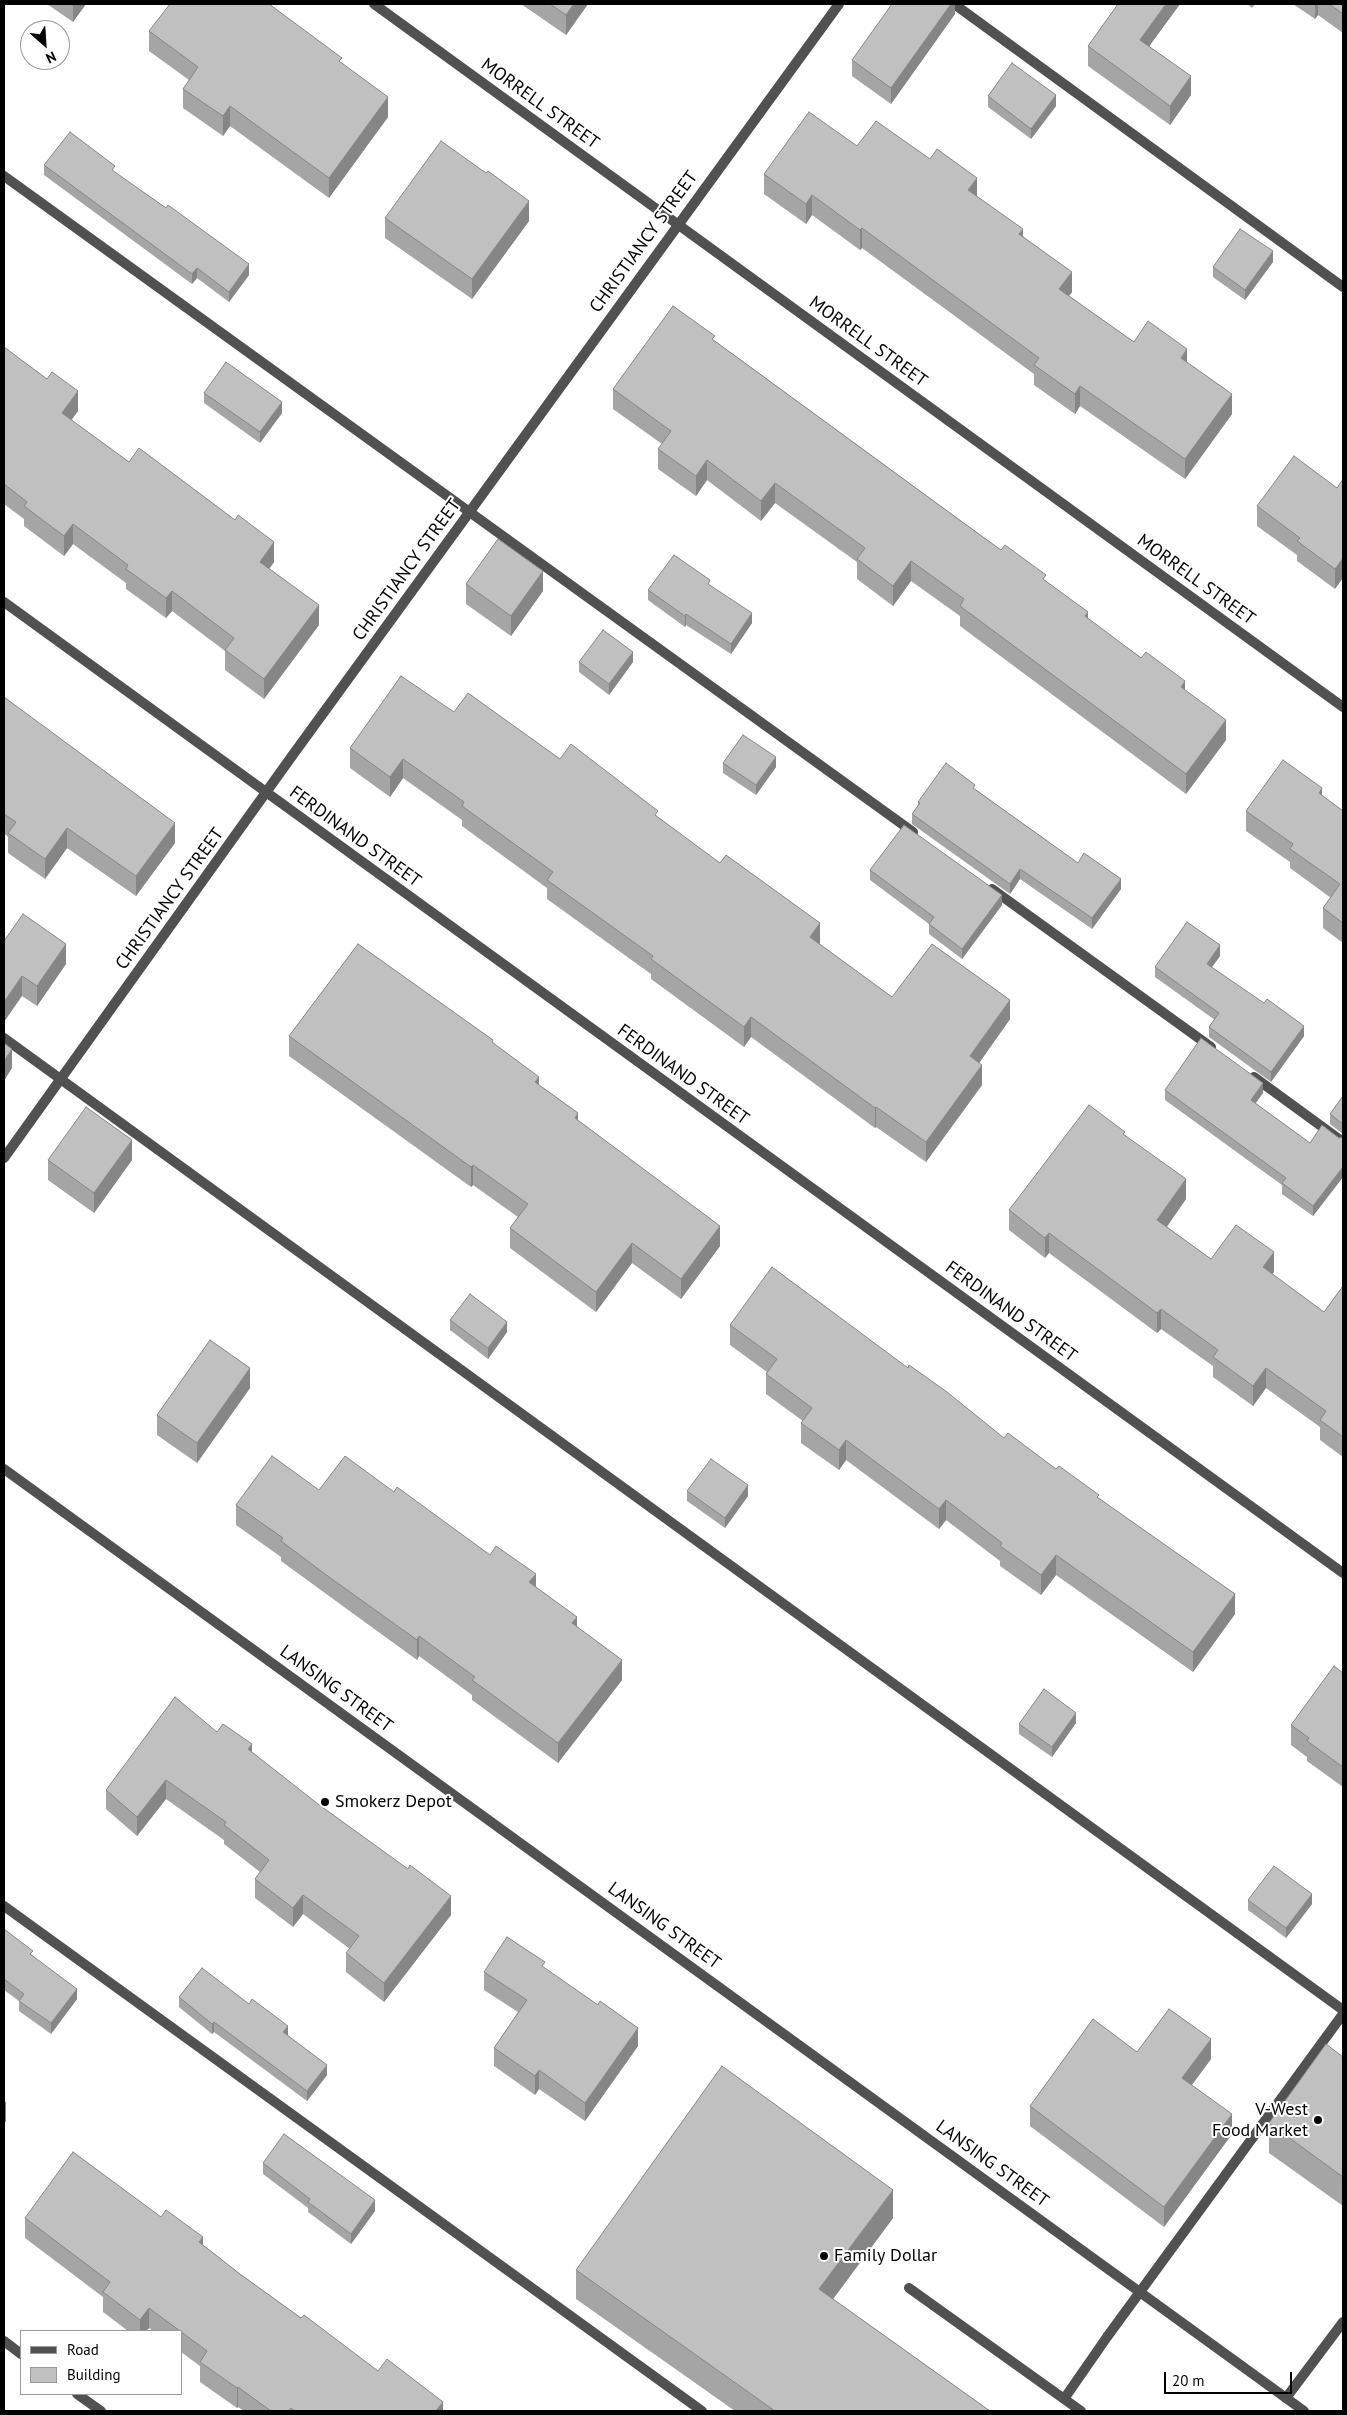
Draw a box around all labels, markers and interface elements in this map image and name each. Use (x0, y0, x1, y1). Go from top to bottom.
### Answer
north arrow (20, 20, 70, 70)
text: N (43, 47, 59, 68)
street label: MORRELL STREET (477, 54, 603, 154)
street label: CHRISTIANCY STREET (585, 167, 703, 317)
street label: MORRELL STREET (805, 292, 931, 392)
street label: CHRISTIANCY STREET (348, 495, 466, 645)
street label: MORRELL STREET (1133, 530, 1259, 630)
street label: FERDINAND STREET (285, 782, 425, 892)
street label: CHRISTIANCY STREET (111, 824, 229, 974)
street label: FERDINAND STREET (613, 1020, 753, 1130)
street label: FERDINAND STREET (941, 1257, 1081, 1367)
street label: LANSING STREET (275, 1641, 397, 1737)
place label: Smokerz Depot (335, 1791, 452, 1813)
marker: Smokerz Depot (319, 1796, 331, 1808)
street label: LANSING STREET (603, 1878, 725, 1974)
place label: V-West Food Market (1212, 2099, 1308, 2142)
marker: V-West Food Market (1312, 2114, 1324, 2126)
street label: LANSING STREET (931, 2116, 1053, 2212)
place label: Family Dollar (834, 2245, 937, 2267)
marker: Family Dollar (818, 2250, 830, 2262)
legend (20, 2330, 182, 2395)
text: Road (67, 2340, 99, 2359)
scale bar (1167, 2362, 1294, 2394)
text: Building (67, 2365, 121, 2384)
text: 20 m (1172, 2371, 1205, 2390)

